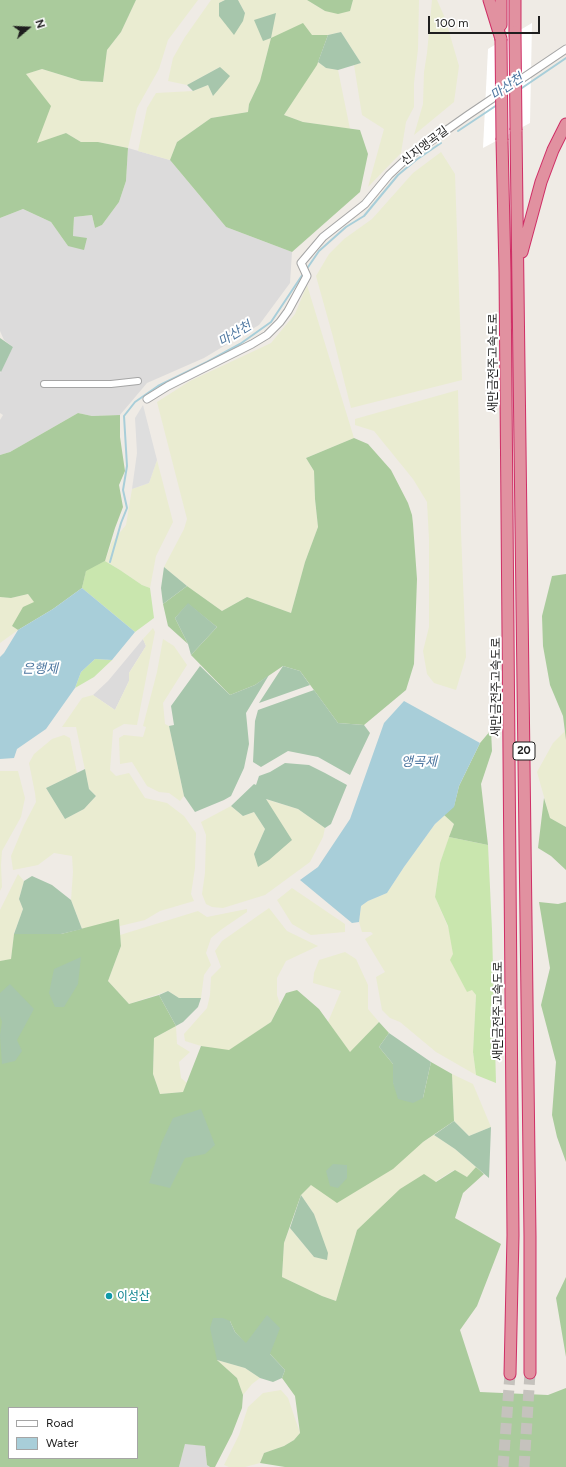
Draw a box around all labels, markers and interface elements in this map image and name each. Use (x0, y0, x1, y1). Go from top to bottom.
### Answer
north arrow (8, 8, 48, 48)
scale bar (430, 8, 542, 34)
text: 100 m (435, 16, 469, 30)
text: N (32, 18, 47, 30)
water label: 마산천 (488, 71, 526, 103)
street label: 신지앵곡길 (399, 124, 451, 168)
street label: 새만금전주고속도로 (486, 313, 500, 413)
water label: 마산천 (216, 318, 254, 350)
street label: 새만금전주고속도로 (489, 637, 503, 737)
water label: 은행제 (22, 661, 58, 677)
road number: 20 (513, 742, 535, 760)
water label: 앵곡제 (401, 754, 437, 770)
street label: 새만금전주고속도로 (491, 961, 505, 1061)
place label: 이성산 (117, 1289, 150, 1303)
marker: 이성산 (104, 1291, 114, 1301)
legend (8, 1407, 138, 1459)
text: Road (46, 1416, 74, 1430)
text: Water (46, 1436, 78, 1450)

